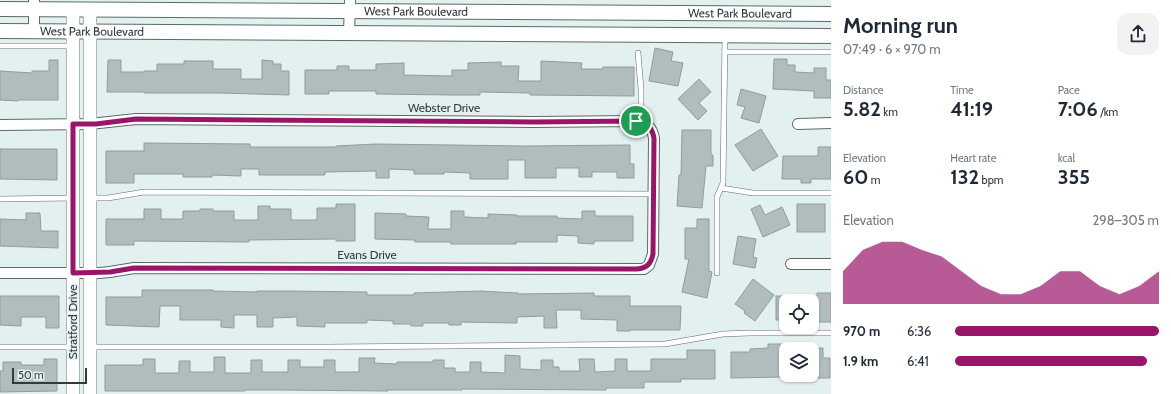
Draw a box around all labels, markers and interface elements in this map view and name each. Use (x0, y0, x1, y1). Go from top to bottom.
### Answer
street label: West Park Boulevard (364, 3, 468, 19)
street label: West Park Boulevard (688, 5, 792, 21)
text: Morning run (843, 12, 958, 39)
button: share (1117, 13, 1159, 55)
street label: West Park Boulevard (40, 23, 144, 39)
text: 07:49 · 6 × 970 m (843, 41, 941, 57)
text: Distance (843, 83, 884, 97)
text: Time (950, 83, 974, 97)
text: Pace (1058, 83, 1080, 97)
text: 5.82 (843, 97, 881, 121)
text: 41:19 (950, 97, 993, 121)
text: 7:06 (1058, 97, 1098, 121)
street label: Webster Drive (408, 100, 480, 115)
pin (619, 104, 653, 138)
text: km (881, 105, 898, 119)
text: /km (1098, 105, 1118, 119)
icon: arrive (625, 110, 647, 132)
text: Elevation (843, 151, 886, 165)
text: Heart rate (950, 151, 996, 165)
text: kcal (1058, 151, 1075, 165)
text: 60 (843, 165, 868, 189)
text: 132 (950, 165, 979, 189)
text: 355 (1058, 165, 1090, 189)
text: m (868, 173, 881, 187)
text: bpm (979, 173, 1003, 187)
text: Elevation (843, 212, 894, 228)
text: 298–305 m (1093, 212, 1159, 228)
street label: Evans Drive (337, 247, 397, 262)
street label: Stratford Drive (65, 285, 80, 359)
map controls (779, 294, 819, 382)
button: locate (779, 294, 819, 334)
text: 970 m (843, 323, 880, 339)
text: 6:36 (907, 323, 932, 339)
button: layers (779, 342, 819, 382)
text: 1.9 km (843, 353, 878, 369)
text: 6:41 (907, 353, 929, 369)
scale bar (12, 366, 87, 385)
text: 50 m (18, 368, 44, 382)

